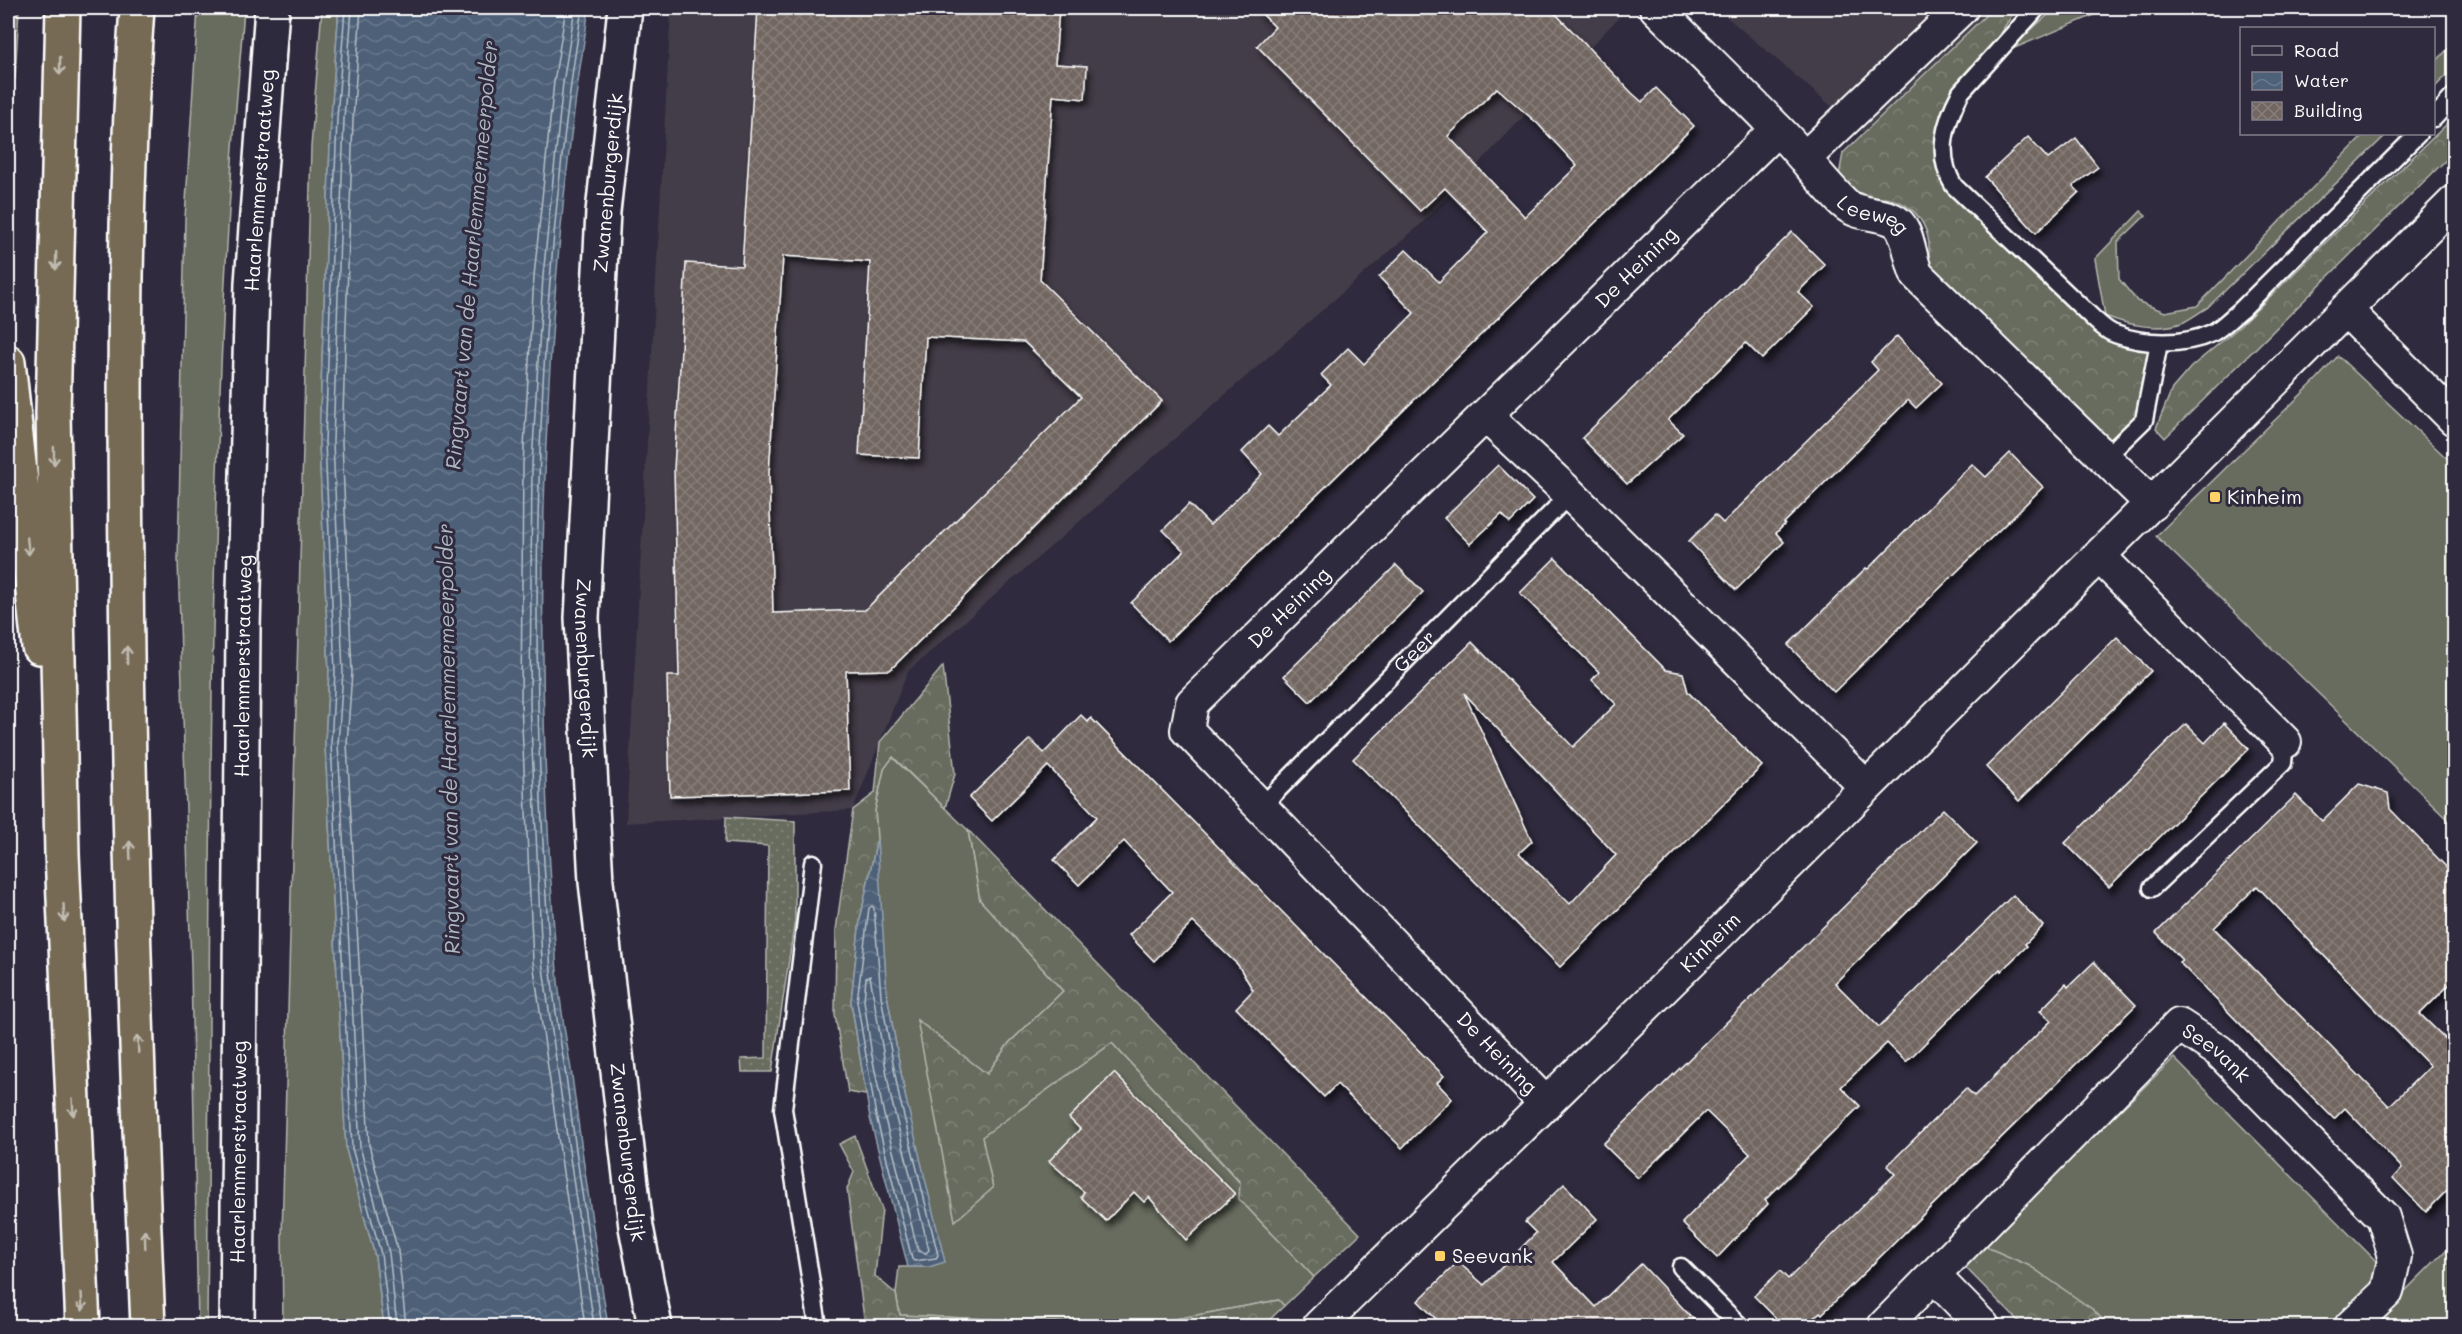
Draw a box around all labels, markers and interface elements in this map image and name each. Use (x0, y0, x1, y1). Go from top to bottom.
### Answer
legend (2240, 27, 2435, 135)
text: Road (2294, 38, 2339, 62)
water label: Ringvaart van de Haarlemmermeerpolder (438, 39, 503, 471)
one-way arrow (54, 55, 66, 75)
street label: Haarlemmerstraatweg (238, 68, 280, 292)
text: Water (2294, 68, 2349, 92)
street label: Zwanenburgerdijk (586, 92, 628, 274)
text: Building (2294, 98, 2362, 122)
street label: Leeweg (1832, 189, 1916, 238)
street label: De Heining (1589, 220, 1682, 313)
one-way arrow (50, 250, 62, 270)
one-way arrow (48, 445, 60, 465)
place label: Kinheim (2227, 483, 2302, 509)
marker: Kinheim (2208, 490, 2222, 504)
water label: Ringvaart van de Haarlemmermeerpolder (430, 523, 465, 955)
one-way arrow (23, 535, 34, 555)
street label: Haarlemmerstraatweg (228, 554, 257, 778)
street label: De Heining (1242, 561, 1335, 653)
street label: Zwanenburgerdijk (570, 578, 603, 759)
street label: Geer (1387, 624, 1441, 678)
one-way arrow (121, 645, 132, 665)
one-way arrow (125, 840, 136, 860)
one-way arrow (59, 902, 70, 922)
street label: Kinheim (1674, 906, 1746, 977)
street label: De Heining (1452, 1005, 1544, 1099)
street label: Seevank (2178, 1017, 2257, 1087)
one-way arrow (132, 1035, 143, 1055)
street label: Haarlemmerstraatweg (224, 1040, 251, 1264)
street label: Zwanenburgerdijk (605, 1061, 653, 1244)
one-way arrow (68, 1097, 79, 1117)
one-way arrow (139, 1230, 150, 1250)
place label: Seevank (1452, 1242, 1533, 1268)
marker: Seevank (1433, 1249, 1447, 1263)
one-way arrow (76, 1292, 87, 1312)

